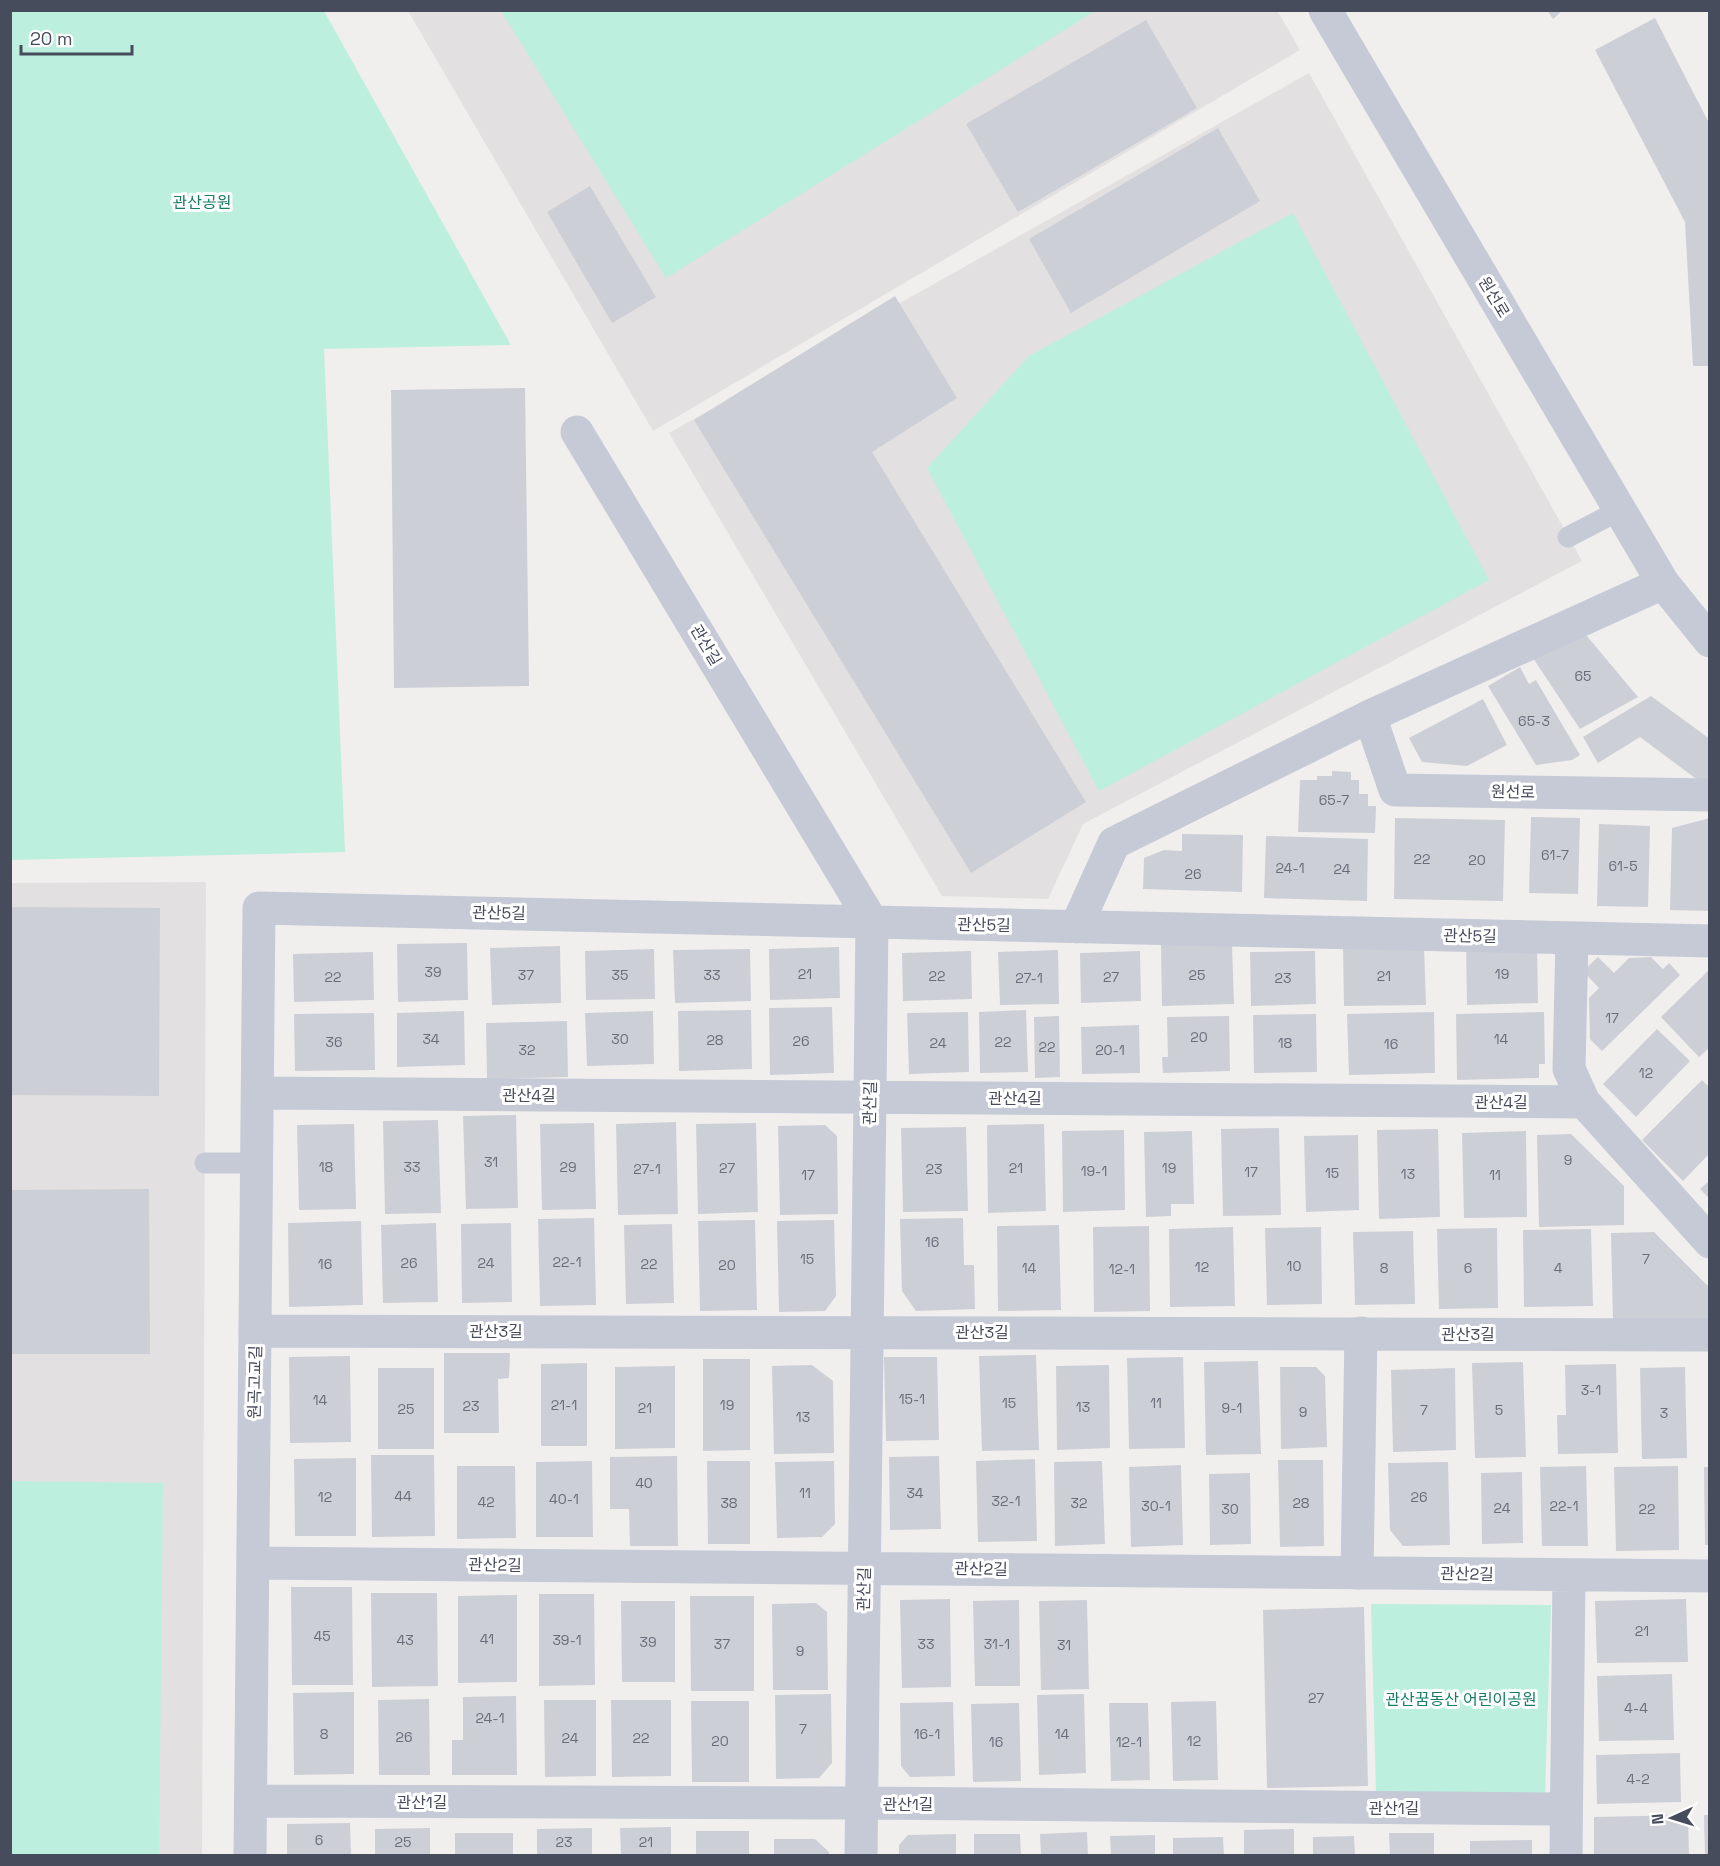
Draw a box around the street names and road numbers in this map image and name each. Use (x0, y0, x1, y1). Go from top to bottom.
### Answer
street label: 원선로 (1474, 273, 1515, 322)
street label: 관산길 (686, 621, 726, 669)
street label: 원선로 (1491, 781, 1536, 803)
street label: 관산5길 (472, 902, 526, 924)
street label: 관산5길 (957, 914, 1011, 936)
street label: 관산5길 (1443, 925, 1497, 947)
street label: 관산길 (859, 1081, 881, 1125)
street label: 관산4길 (502, 1085, 556, 1106)
street label: 관산4길 (988, 1088, 1042, 1109)
street label: 관산4길 (1474, 1092, 1528, 1113)
street label: 관산3길 (469, 1321, 523, 1342)
street label: 관산3길 (955, 1322, 1009, 1343)
street label: 관산3길 (1441, 1324, 1495, 1345)
street label: 원곡고교길 (244, 1345, 266, 1419)
street label: 관산2길 (468, 1554, 522, 1576)
street label: 관산2길 (954, 1558, 1008, 1580)
street label: 관산2길 (1440, 1563, 1494, 1585)
street label: 관산길 (853, 1567, 875, 1611)
street label: 관산1길 (397, 1792, 447, 1813)
street label: 관산1길 (883, 1794, 933, 1815)
street label: 관산1길 (1369, 1798, 1419, 1819)

